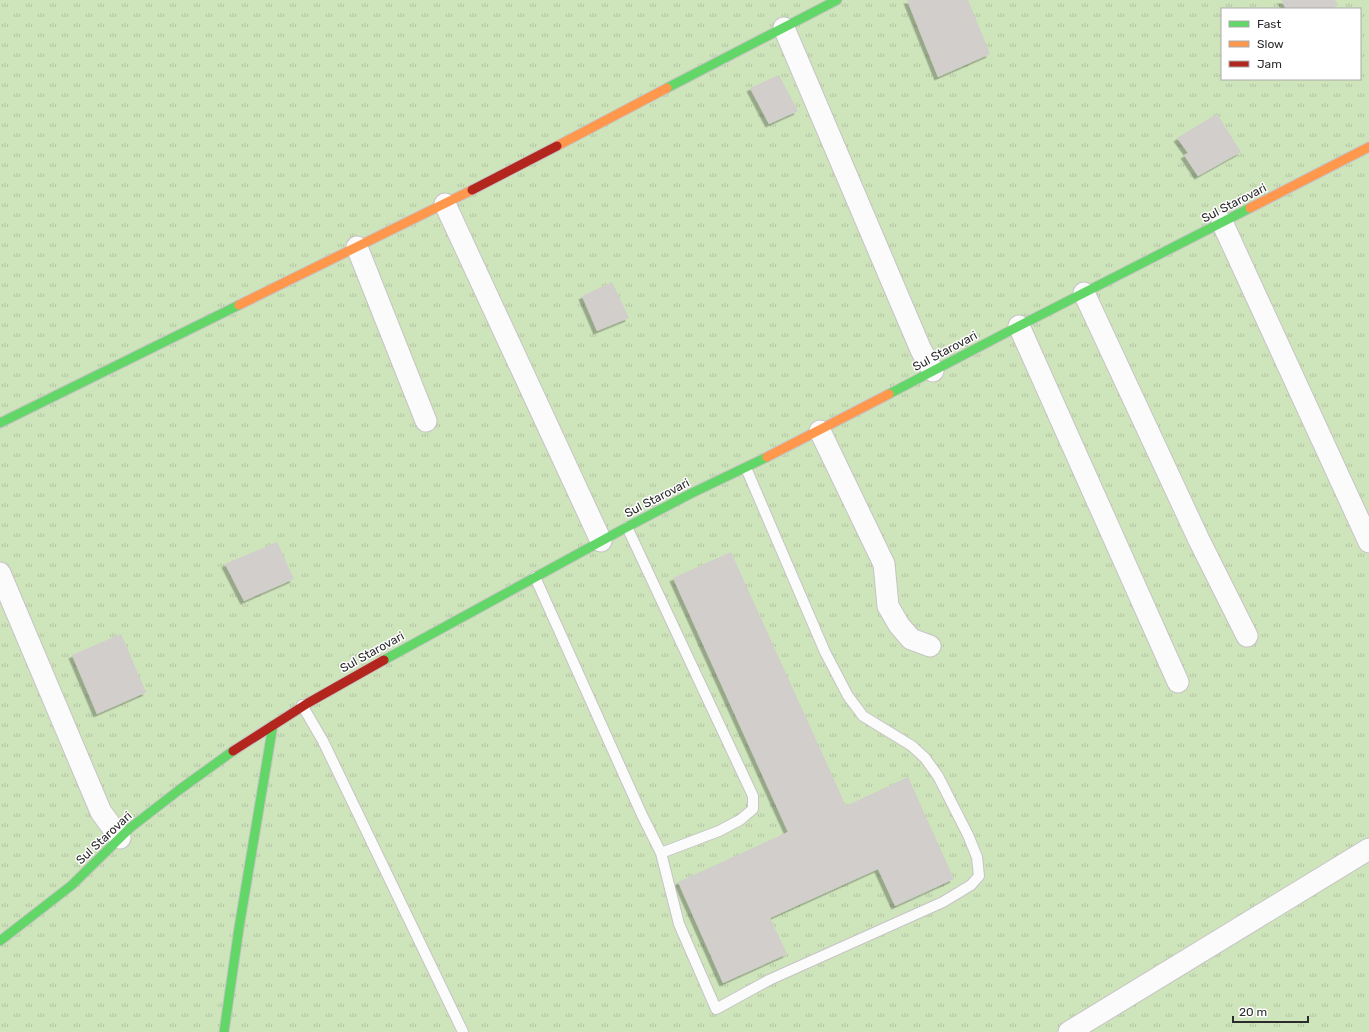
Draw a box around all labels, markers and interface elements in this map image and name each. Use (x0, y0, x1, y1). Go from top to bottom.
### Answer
legend (1221, 8, 1361, 80)
text: Fast (1257, 17, 1281, 31)
text: Slow (1257, 37, 1284, 51)
text: Jam (1257, 57, 1282, 71)
street label: Sul Starovari (1199, 181, 1269, 225)
street label: Sul Starovari (910, 328, 980, 374)
street label: Sul Starovari (622, 476, 692, 520)
street label: Sul Starovari (338, 629, 406, 675)
street label: Sul Starovari (73, 809, 135, 867)
scale bar (1233, 998, 1308, 1024)
text: 20 m (1239, 1005, 1267, 1019)

